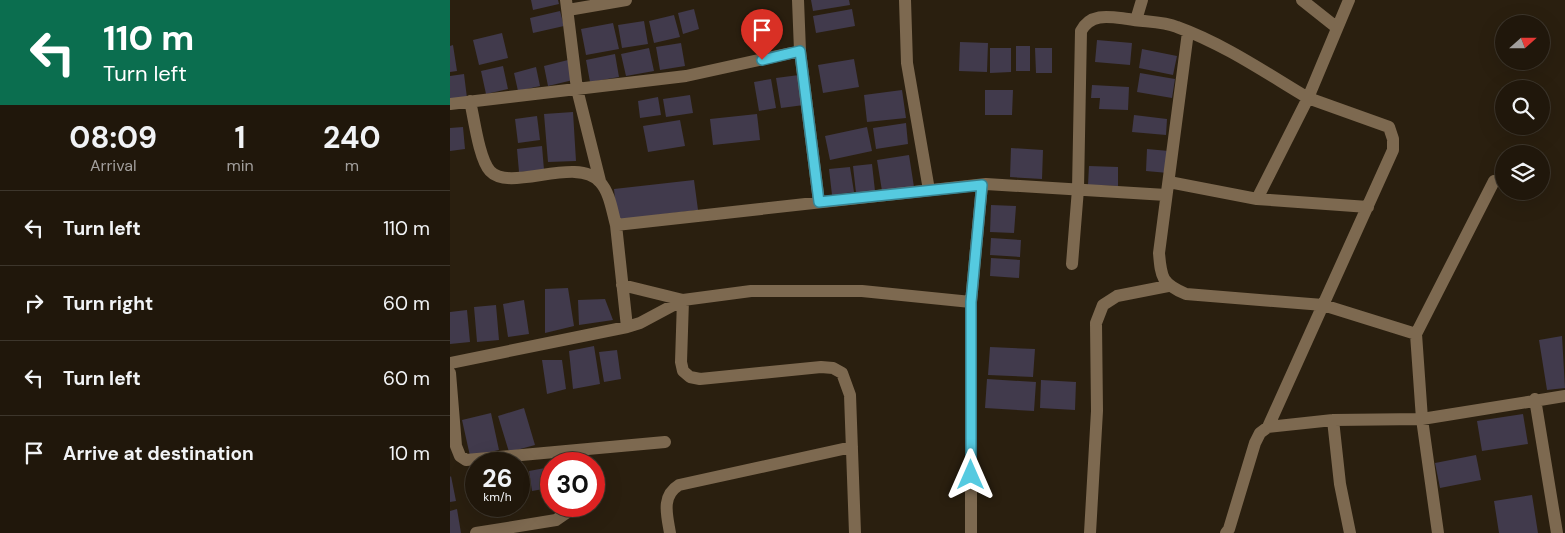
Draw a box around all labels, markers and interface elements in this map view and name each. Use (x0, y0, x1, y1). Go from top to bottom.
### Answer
pin (741, 9, 783, 60)
text: 110 m (103, 15, 194, 61)
north arrow (1495, 15, 1550, 70)
map controls (1495, 15, 1550, 200)
icon: arrive (748, 16, 776, 44)
icon: left (20, 20, 85, 85)
text: Turn left (103, 59, 187, 88)
button: search (1495, 80, 1550, 135)
text: 08:09 (69, 118, 157, 157)
text: 1 (235, 118, 246, 157)
text: 240 (323, 118, 381, 157)
button: layers (1495, 145, 1550, 200)
text: Arrival (90, 155, 137, 176)
text: min (226, 155, 254, 176)
text: m (345, 155, 359, 176)
icon: left (20, 214, 48, 242)
text: Turn left (63, 216, 141, 241)
text: 110 m (383, 216, 430, 241)
icon: right (20, 289, 48, 317)
text: Turn right (63, 291, 153, 316)
text: 60 m (383, 291, 430, 316)
icon: left (20, 364, 48, 392)
text: Turn left (63, 366, 141, 391)
text: 60 m (383, 366, 430, 391)
icon: arrive (20, 439, 48, 467)
text: Arrive at destination (63, 441, 254, 466)
text: 10 m (389, 441, 430, 466)
position arrow (944, 448, 996, 500)
speed limit sign: 30 (540, 452, 605, 517)
text: 26 (482, 462, 513, 495)
text: km/h (483, 489, 512, 505)

